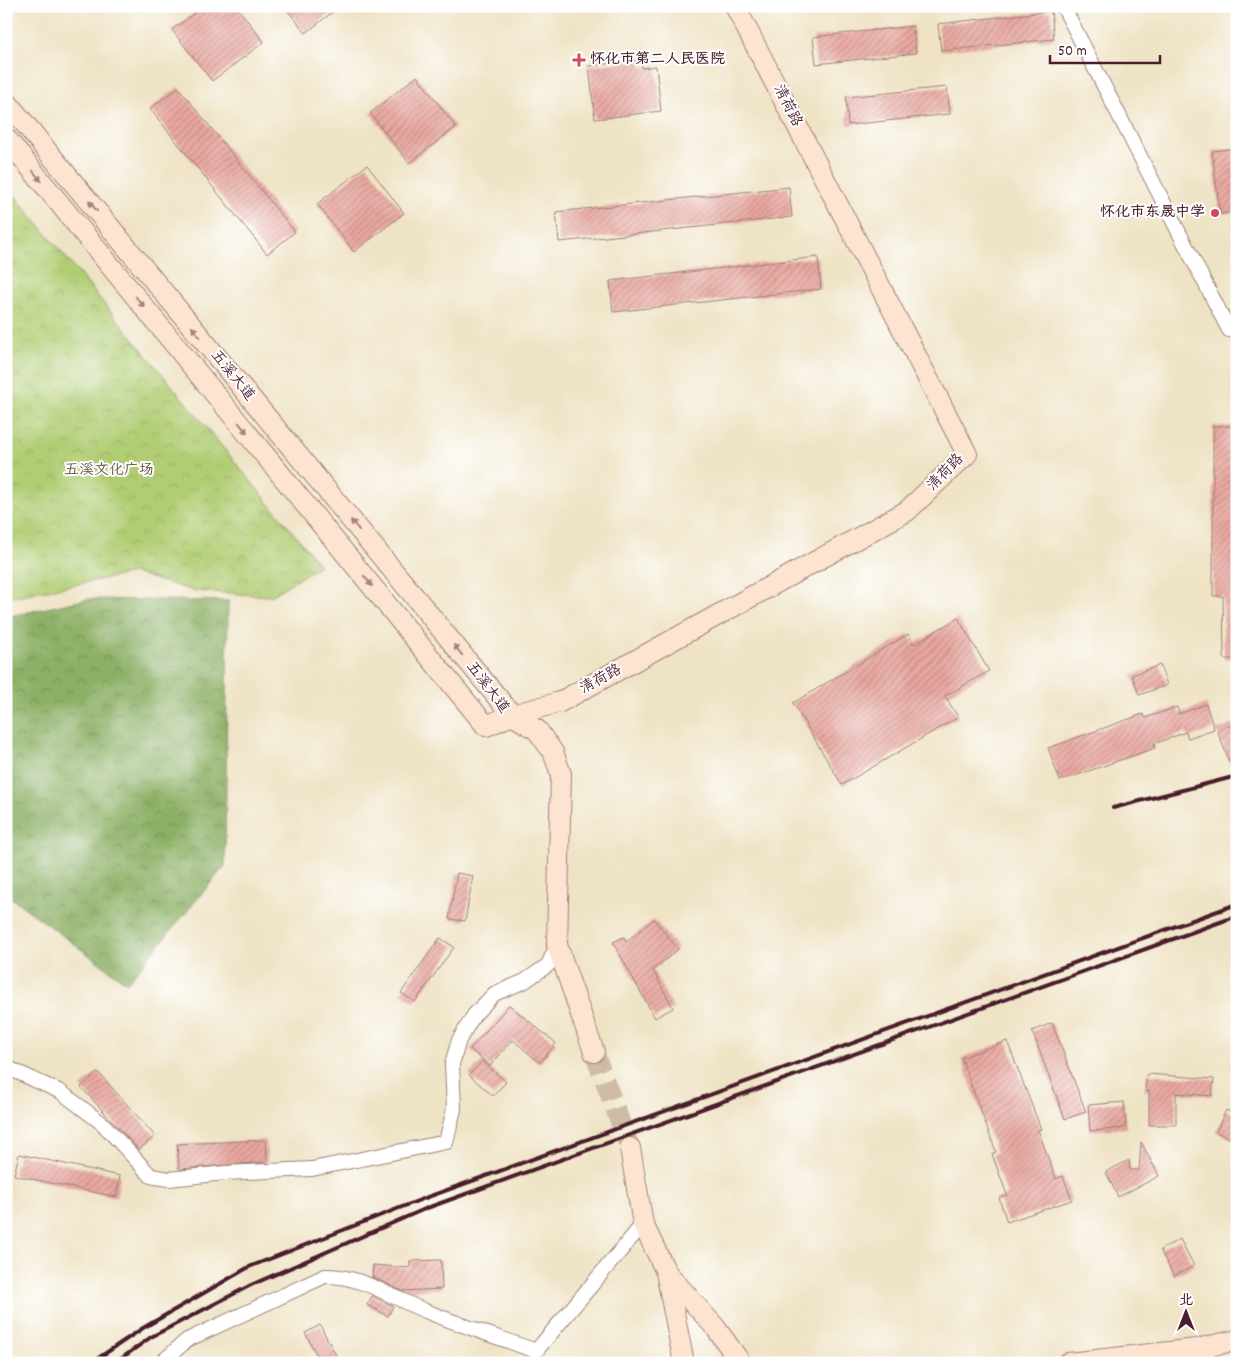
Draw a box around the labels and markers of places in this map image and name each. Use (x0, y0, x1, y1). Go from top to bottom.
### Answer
place label: 怀化市第二人民医院 (590, 49, 725, 71)
marker: 怀化市第二人民医院 (572, 53, 586, 67)
place label: 怀化市东晟中学 (1100, 202, 1205, 224)
marker: 怀化市东晟中学 (1209, 207, 1221, 219)

